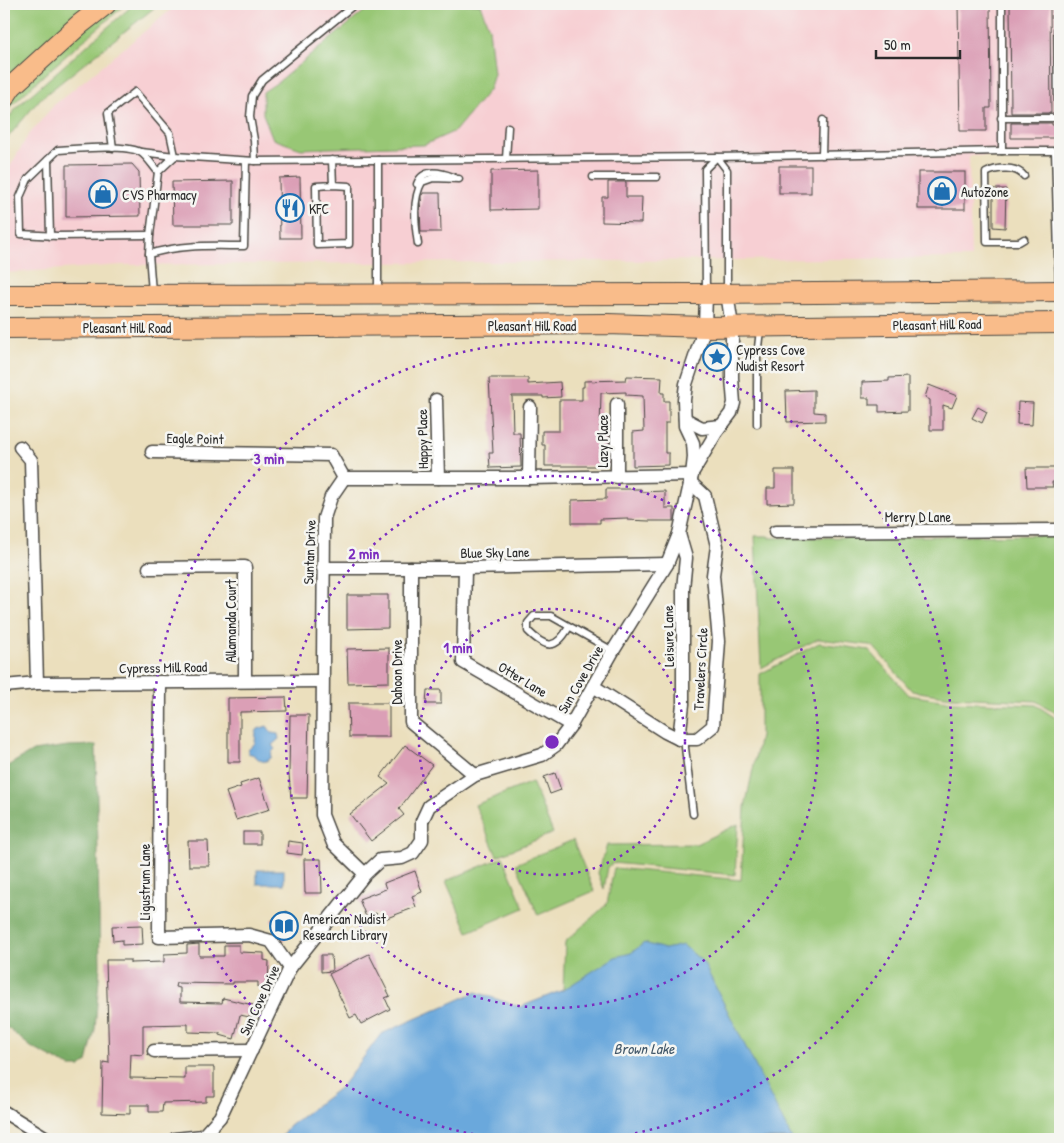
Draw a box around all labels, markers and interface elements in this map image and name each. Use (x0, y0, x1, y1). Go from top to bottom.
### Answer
scale bar (876, 28, 960, 60)
text: 50 m (884, 34, 911, 55)
shop icon: AutoZone (927, 176, 957, 206)
shop icon: CVS Pharmacy (88, 179, 118, 209)
place label: AutoZone (961, 182, 1009, 201)
place label: CVS Pharmacy (122, 185, 197, 205)
restaurant icon: KFC (275, 193, 305, 223)
place label: KFC (309, 199, 330, 218)
street label: Pleasant Hill Road (893, 314, 982, 334)
street label: Pleasant Hill Road (488, 316, 577, 335)
street label: Pleasant Hill Road (83, 318, 172, 337)
place label: Cypress Cove Nudist Resort (736, 340, 805, 375)
place icon: Cypress Cove Nudist Resort (702, 342, 732, 372)
street label: Happy Place (412, 408, 433, 469)
street label: Lazy Place (593, 414, 613, 467)
street label: Eagle Point (166, 428, 224, 449)
text: 3 min (254, 448, 284, 469)
street label: Merry D Lane (885, 507, 952, 527)
street label: Suntan Drive (298, 519, 320, 585)
street label: Blue Sky Lane (460, 542, 530, 563)
text: 2 min (349, 543, 380, 564)
street label: Allamanda Court (221, 579, 240, 662)
street label: Leisure Lane (658, 605, 678, 667)
street label: Travelers Circle (688, 627, 712, 711)
text: 1 min (443, 637, 473, 658)
street label: Dahoon Drive (387, 639, 406, 705)
street label: Sun Cove Drive (553, 641, 607, 717)
street label: Cypress Mill Road (119, 657, 208, 678)
street label: Otter Lane (495, 657, 551, 701)
centre of rings (543, 733, 561, 751)
street label: Ligustrum Lane (135, 843, 155, 920)
place label: American Nudist Research Library (303, 909, 388, 945)
library icon: American Nudist Research Library (269, 911, 299, 941)
street label: Sun Cove Drive (234, 961, 284, 1038)
water label: Brown Lake (614, 1038, 675, 1059)

